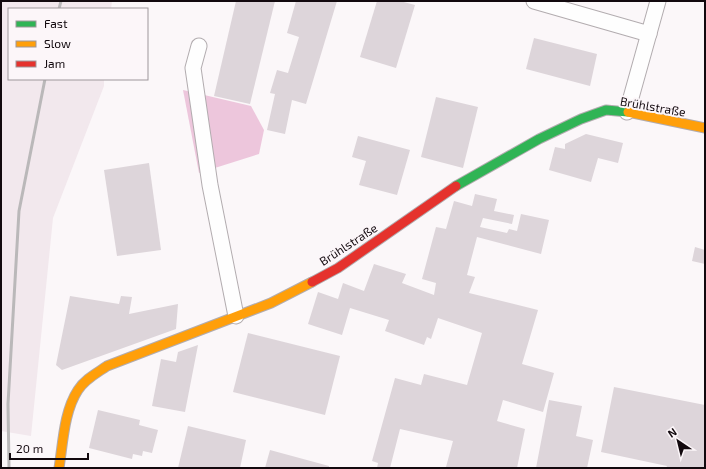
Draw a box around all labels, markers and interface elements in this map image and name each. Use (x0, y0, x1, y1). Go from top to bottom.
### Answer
legend (8, 8, 148, 80)
text: Fast (44, 16, 68, 30)
text: Slow (44, 36, 71, 50)
text: Jam (44, 56, 65, 70)
street label: Brühlstraße (619, 93, 687, 119)
street label: Brühlstraße (316, 220, 380, 268)
north arrow (658, 421, 698, 461)
text: N (665, 425, 679, 440)
scale bar (10, 435, 88, 461)
text: 20 m (16, 441, 43, 455)

